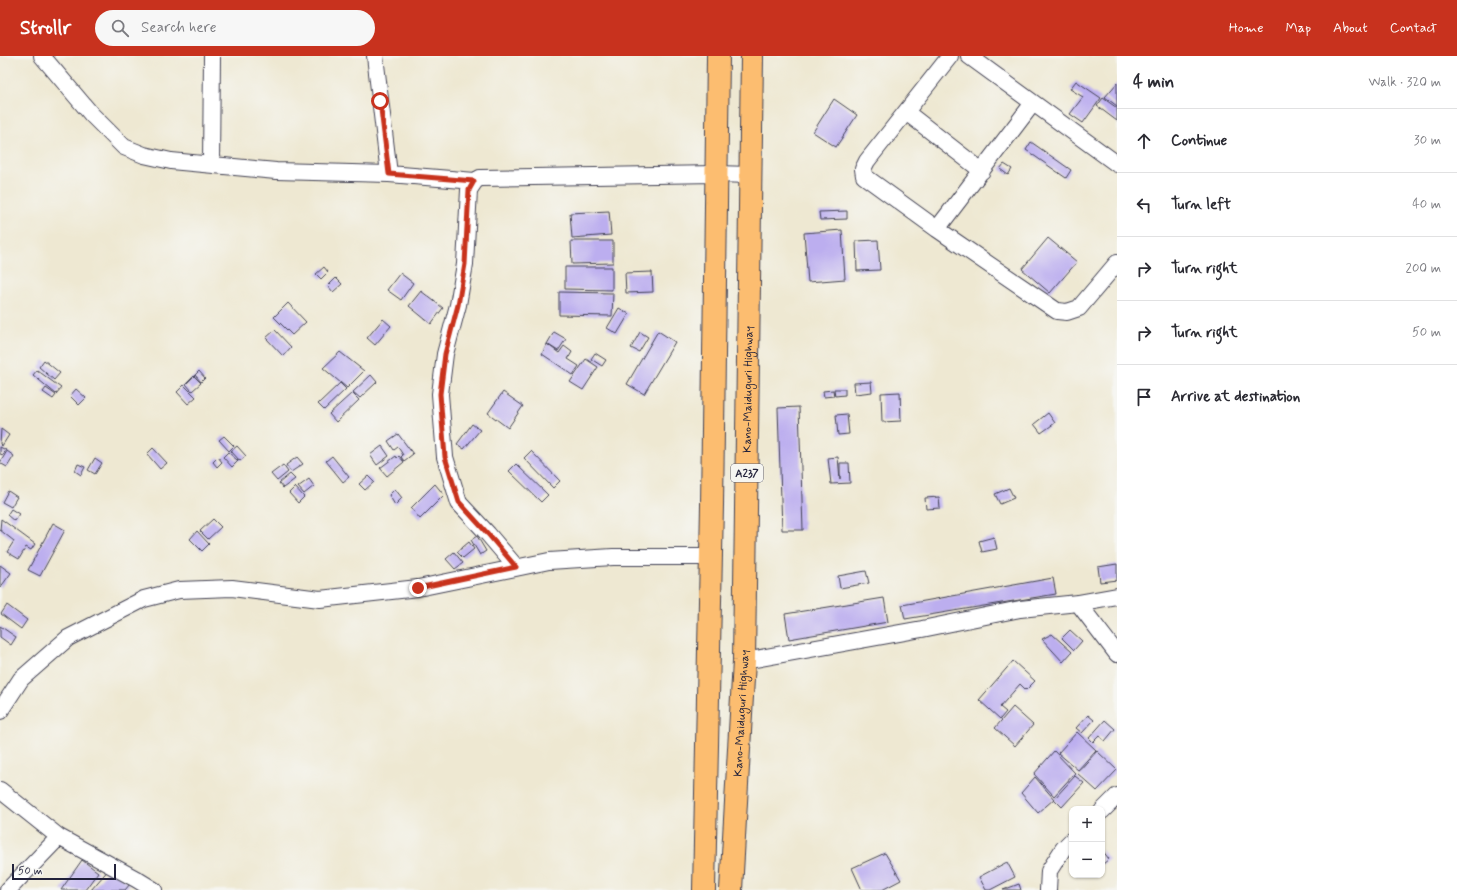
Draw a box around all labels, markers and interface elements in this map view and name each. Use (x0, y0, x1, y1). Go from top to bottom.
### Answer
search box (95, 10, 375, 46)
text: Strollr (20, 16, 71, 41)
icon: search (109, 17, 131, 39)
text: Search here (141, 18, 217, 38)
text: Home (1229, 19, 1263, 37)
text: Map (1285, 19, 1311, 37)
text: About (1333, 19, 1368, 37)
text: Contact (1390, 19, 1437, 37)
text: 4 min (1133, 71, 1174, 93)
text: Walk · 320 m (1368, 74, 1441, 91)
route start (371, 92, 389, 110)
icon: ahead (1133, 130, 1155, 152)
text: Continue (1171, 131, 1227, 151)
text: 30 m (1414, 132, 1441, 149)
icon: left (1133, 194, 1155, 216)
text: Turn left (1171, 195, 1231, 215)
text: 40 m (1412, 196, 1441, 213)
icon: right (1133, 258, 1155, 280)
text: Turn right (1171, 259, 1238, 279)
text: 200 m (1406, 260, 1441, 277)
icon: right (1133, 322, 1155, 344)
text: Turn right (1171, 323, 1238, 343)
text: 50 m (1412, 324, 1441, 341)
street label: Kano-Maiduguri Highway (740, 326, 757, 453)
icon: arrive (1133, 386, 1155, 408)
text: Arrive at destination (1171, 387, 1300, 407)
road number: A237 (731, 464, 763, 482)
route end (409, 579, 427, 597)
street label: Kano-Maiduguri Highway (730, 650, 753, 777)
map controls (1069, 806, 1105, 878)
button: + (1069, 806, 1105, 842)
button: − (1069, 842, 1105, 878)
scale bar (12, 862, 116, 881)
text: 50 m (18, 864, 43, 878)

